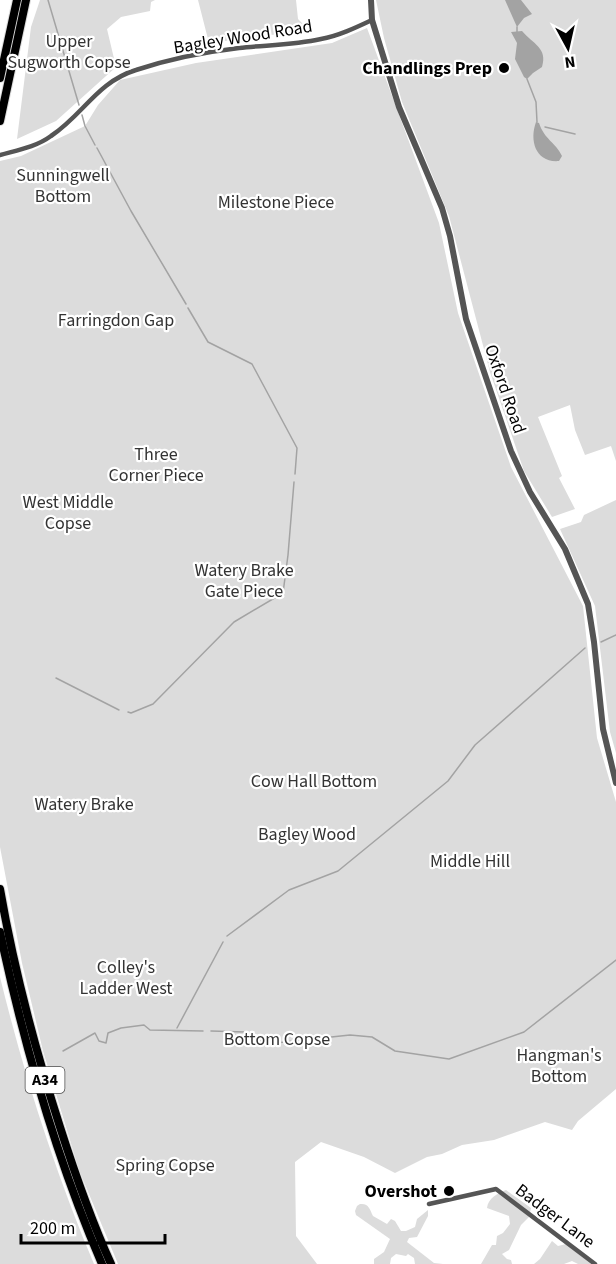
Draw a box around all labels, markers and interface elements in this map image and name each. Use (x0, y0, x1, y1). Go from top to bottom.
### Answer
street label: Bagley Wood Road (172, 14, 314, 60)
north arrow (538, 18, 598, 78)
park label: Upper Sugworth Copse (7, 29, 131, 75)
text: N (563, 50, 577, 73)
place label: Chandlings Prep (362, 56, 492, 81)
marker: Chandlings Prep (497, 61, 511, 75)
park label: Sunningwell Bottom (16, 163, 110, 209)
park label: Milestone Piece (218, 190, 334, 215)
park label: Farringdon Gap (58, 308, 174, 333)
street label: Oxford Road (478, 341, 532, 437)
park label: Three Corner Piece (108, 442, 204, 488)
park label: West Middle Copse (23, 490, 114, 536)
park label: Watery Brake Gate Piece (194, 558, 294, 604)
park label: Cow Hall Bottom (251, 769, 377, 794)
park label: Watery Brake (34, 792, 134, 817)
park label: Bagley Wood (258, 822, 356, 847)
park label: Middle Hill (430, 849, 510, 874)
park label: Colley's Ladder West (80, 955, 172, 1001)
park label: Bottom Copse (224, 1027, 330, 1052)
park label: Hangman's Bottom (516, 1043, 602, 1089)
road number: A34 (26, 1067, 64, 1093)
park label: Spring Copse (115, 1153, 215, 1178)
street label: Badger Lane (510, 1178, 600, 1254)
place label: Overshot (364, 1179, 437, 1204)
marker: Overshot (442, 1184, 456, 1198)
scale bar (21, 1207, 165, 1245)
text: 200 m (30, 1216, 75, 1241)

